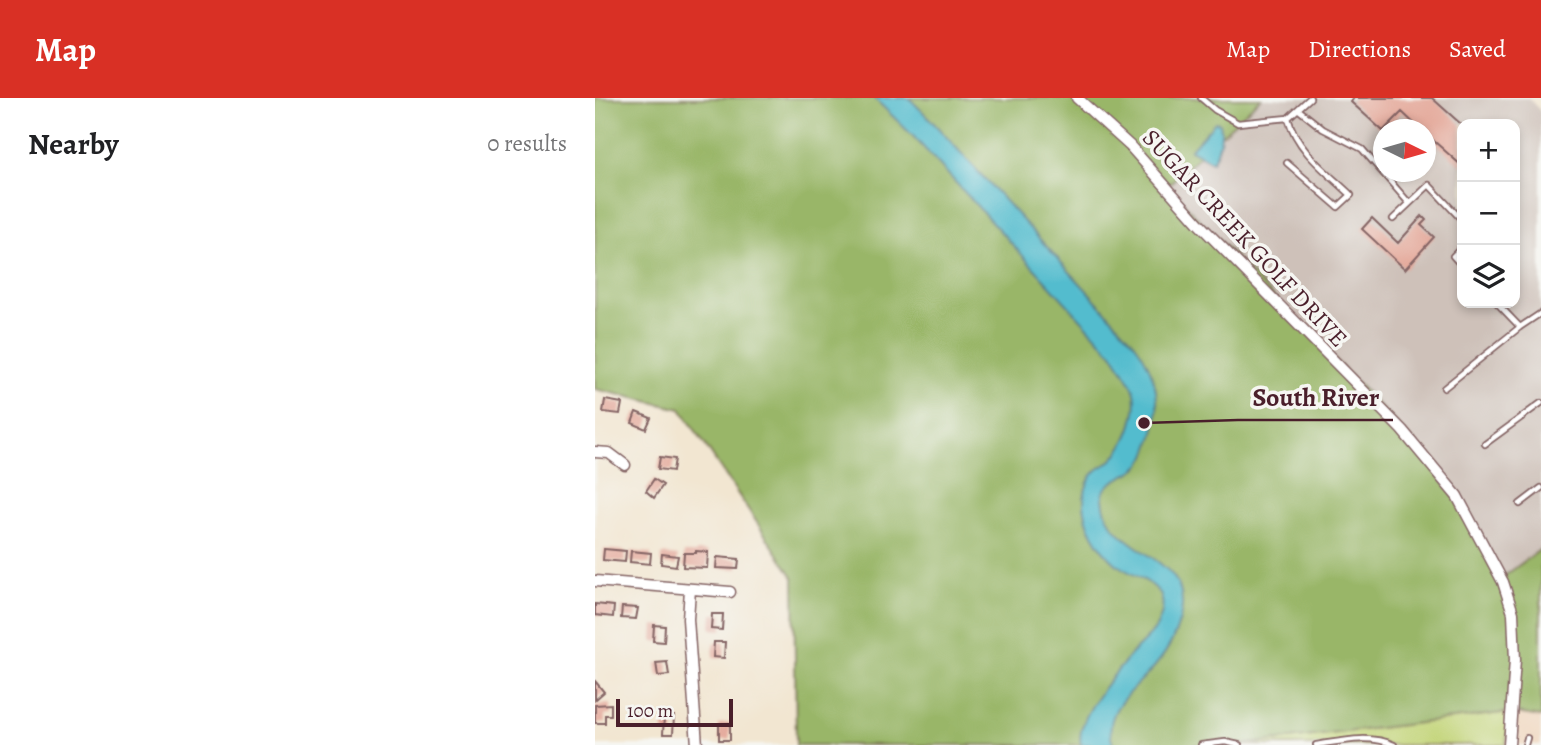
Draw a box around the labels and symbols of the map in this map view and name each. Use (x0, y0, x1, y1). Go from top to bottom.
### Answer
north arrow (1373, 119, 1436, 182)
street label: SUGAR CREEK GOLF DRIVE (1136, 122, 1354, 354)
callout: South River (1238, 373, 1393, 420)
text: South River (1252, 380, 1380, 415)
scale bar (616, 696, 733, 728)

